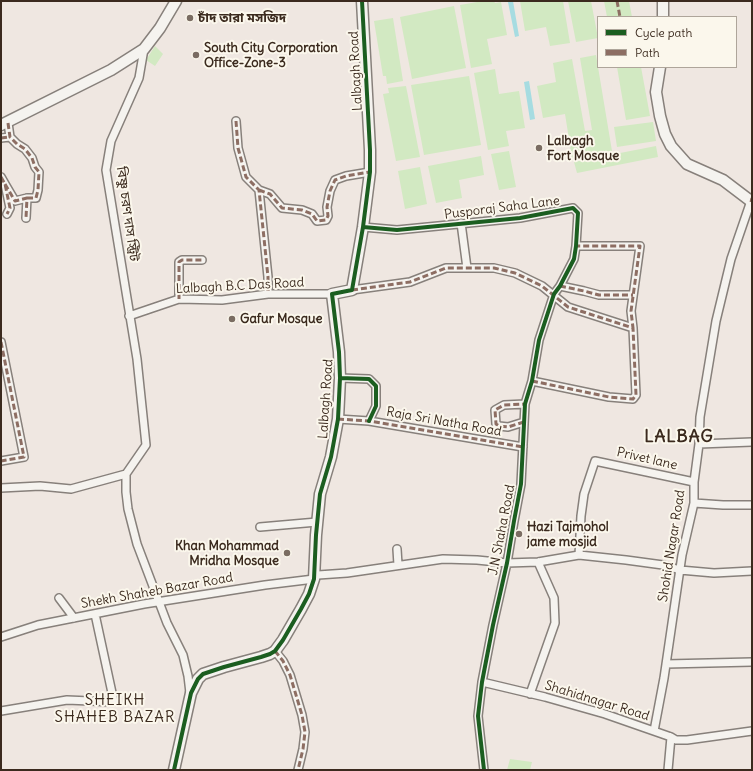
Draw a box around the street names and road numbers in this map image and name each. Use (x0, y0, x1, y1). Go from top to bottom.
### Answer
street label: Lalbagh Road (346, 31, 366, 111)
street label: বিষ্ণু চরণ দাস স্ট্রিট (113, 166, 141, 262)
street label: Pusporaj Saha Lane (443, 193, 561, 223)
street label: Lalbagh B.C Das Road (175, 275, 305, 297)
street label: Lalbagh Road (315, 358, 337, 440)
street label: Raja Sri Natha Road (385, 404, 503, 440)
street label: Privet lane (615, 444, 679, 474)
street label: J.N Shaha Road (486, 483, 518, 577)
street label: Shohid Nagar Road (655, 489, 689, 603)
street label: Shekh Shaheb Bazar Road (80, 570, 234, 612)
street label: Shahidnagar Road (543, 678, 651, 724)

